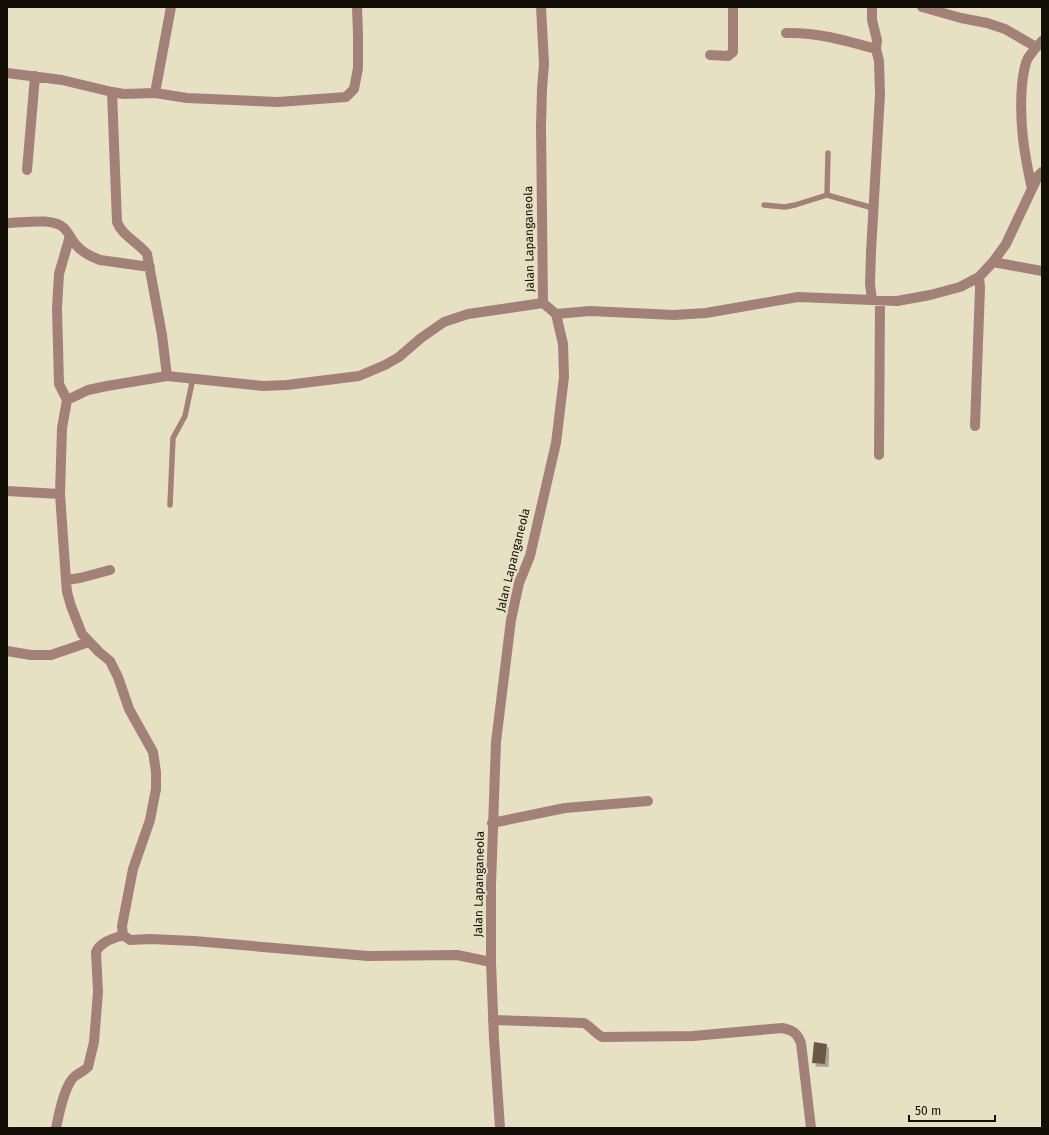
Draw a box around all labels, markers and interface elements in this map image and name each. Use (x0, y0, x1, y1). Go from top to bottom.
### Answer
street label: Jalan Lapanganeola (521, 186, 537, 292)
street label: Jalan Lapanganeola (493, 507, 533, 613)
street label: Jalan Lapanganeola (471, 831, 487, 937)
scale bar (909, 1097, 995, 1123)
text: 50 m (915, 1104, 941, 1118)

